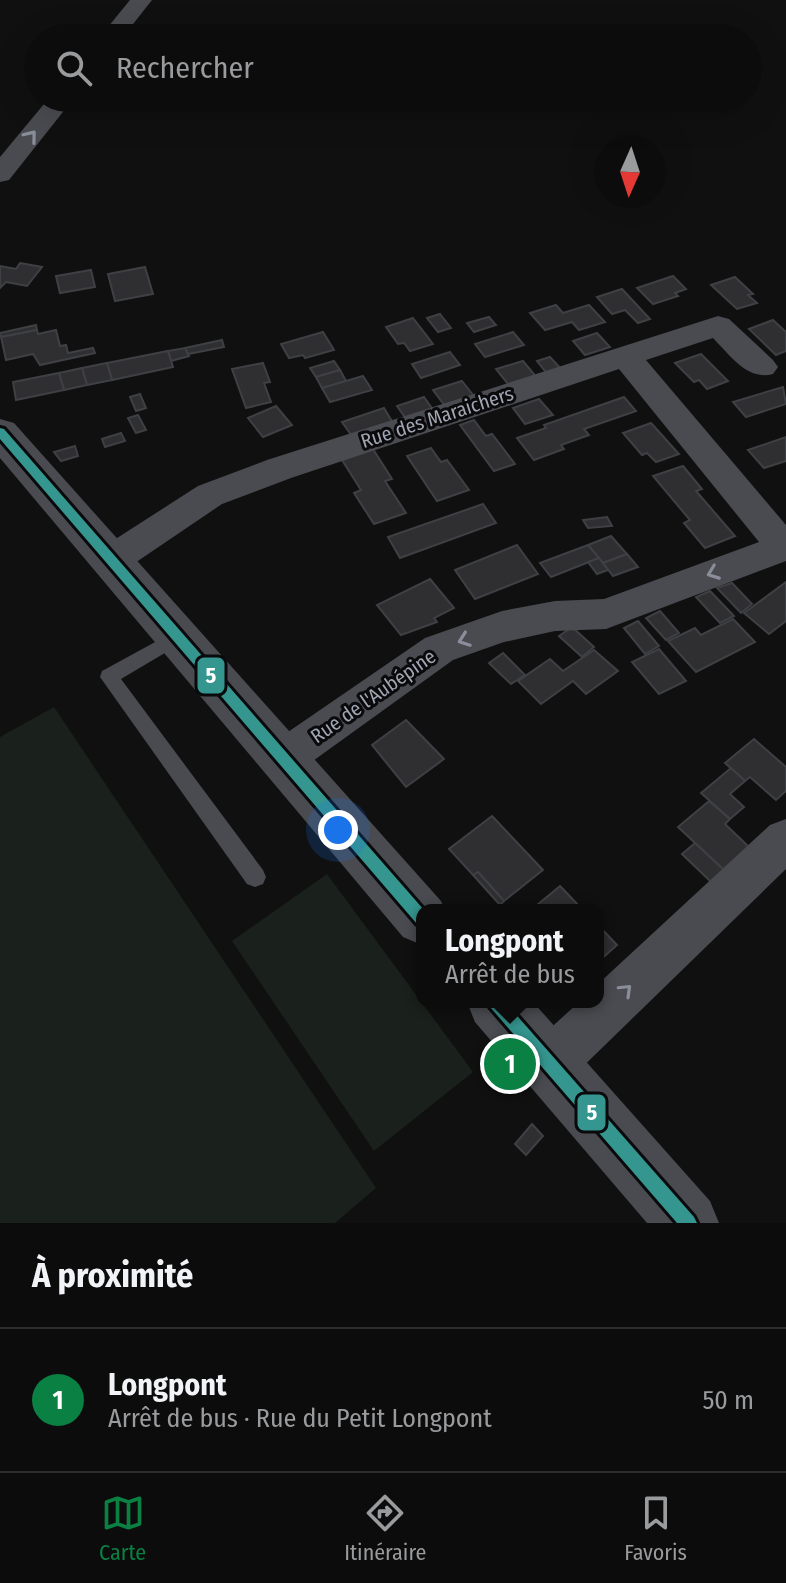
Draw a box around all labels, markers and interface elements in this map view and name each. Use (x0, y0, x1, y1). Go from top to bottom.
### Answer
search box (24, 24, 762, 112)
icon: search (52, 46, 96, 90)
text: Rechercher (116, 50, 254, 86)
one-way arrow (21, 131, 36, 145)
north arrow (594, 136, 666, 208)
street label: Rue des Maraichers (358, 381, 516, 453)
one-way arrow (707, 563, 721, 580)
one-way arrow (458, 631, 472, 647)
street label: Rue de l'Aubépine (306, 644, 440, 748)
line badge: 5 (196, 656, 226, 695)
text: 5 (206, 662, 217, 689)
your location (318, 810, 358, 850)
popup (416, 904, 604, 1008)
text: Longpont (445, 923, 564, 959)
text: Arrêt de bus (445, 959, 575, 990)
one-way arrow (617, 985, 631, 999)
pin: 1 (484, 1034, 536, 1094)
line badge: 5 (576, 1093, 607, 1132)
text: 5 (587, 1099, 598, 1126)
text: À proximité (32, 1255, 193, 1296)
text: Longpont (108, 1367, 227, 1403)
text: 1 (53, 1385, 64, 1416)
text: 50 m (702, 1385, 754, 1416)
text: Arrêt de bus · Rue du Petit Longpont (108, 1403, 492, 1434)
tab: Carte (99, 1491, 146, 1566)
tab: Itinéraire (344, 1491, 426, 1566)
tab: Favoris (624, 1491, 687, 1566)

